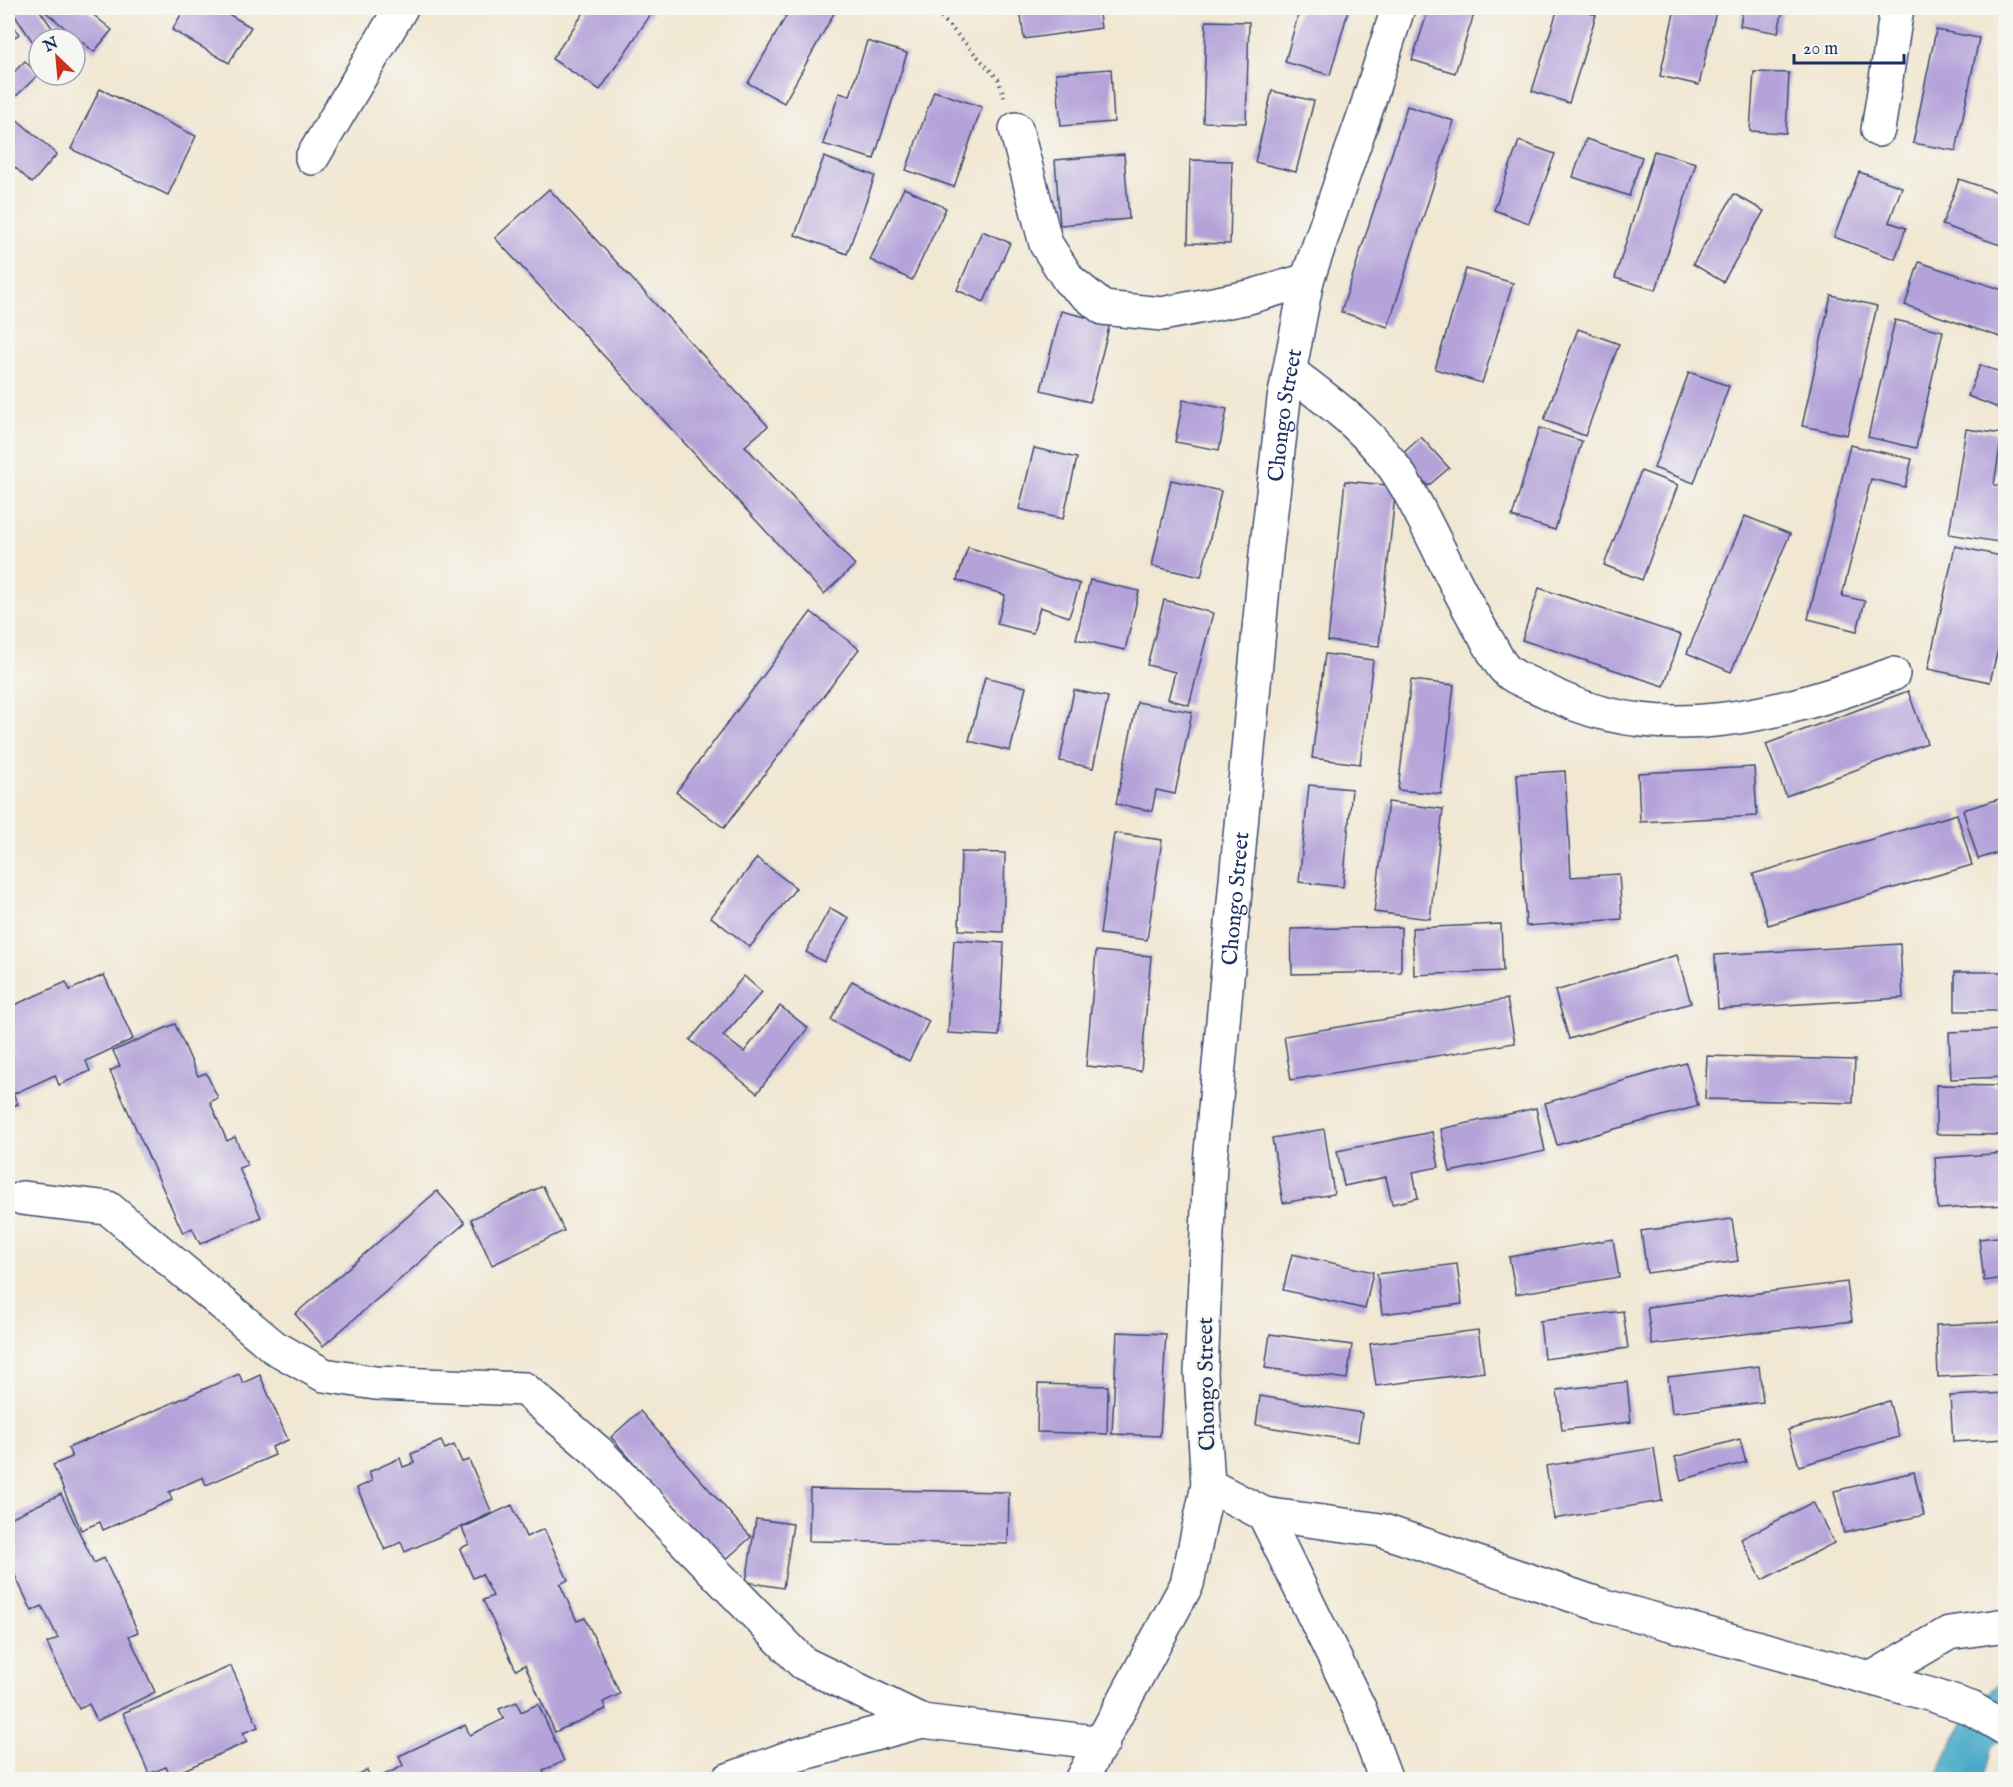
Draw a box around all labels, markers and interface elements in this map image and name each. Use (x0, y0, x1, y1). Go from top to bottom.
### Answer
north arrow (27, 27, 87, 87)
scale bar (1794, 27, 1904, 65)
text: N (40, 33, 62, 58)
text: 20 m (1803, 38, 1838, 61)
street label: Chongo Street (1262, 346, 1309, 483)
street label: Chongo Street (1216, 830, 1256, 967)
street label: Chongo Street (1192, 1316, 1222, 1451)

